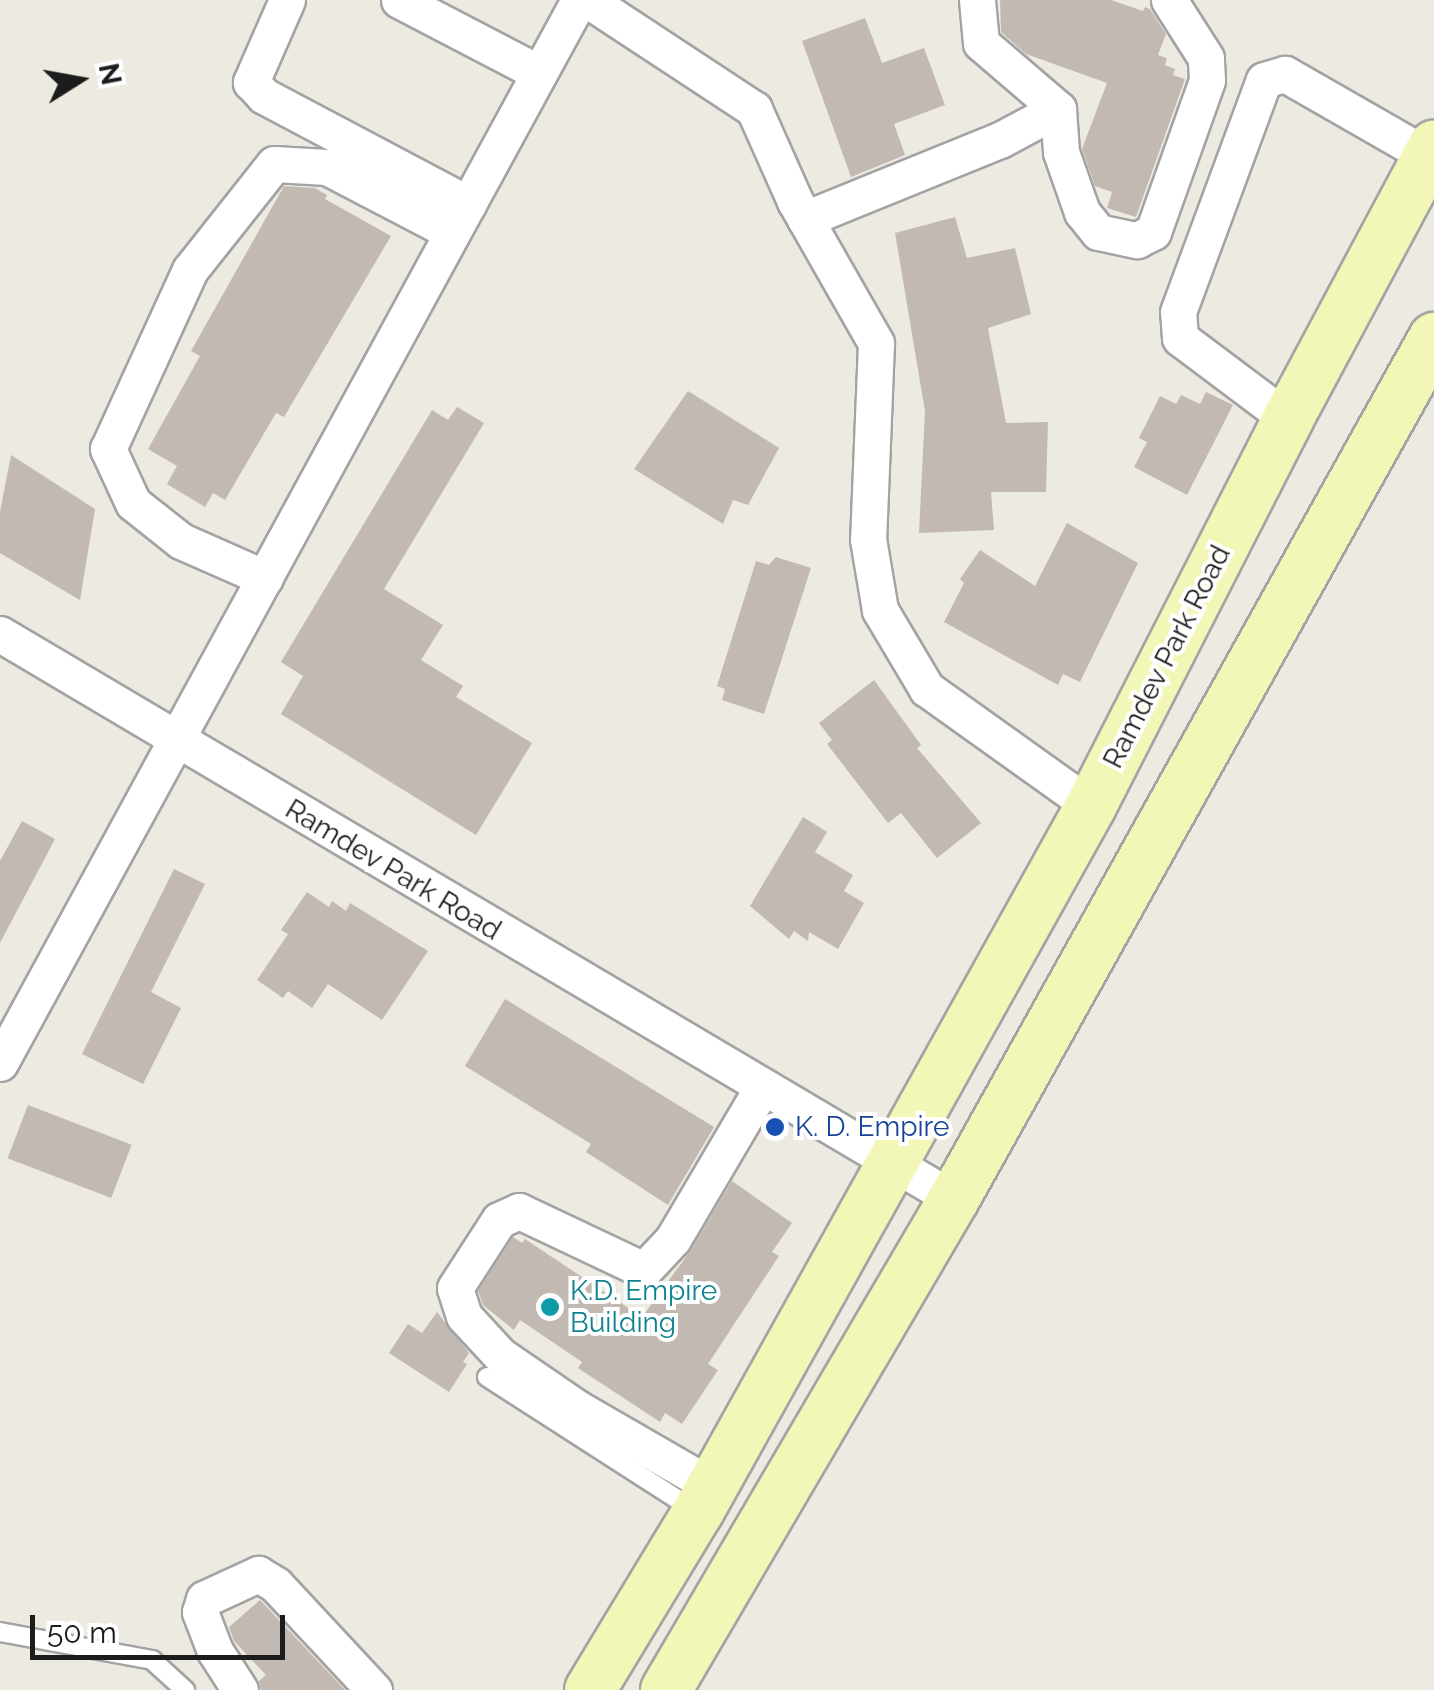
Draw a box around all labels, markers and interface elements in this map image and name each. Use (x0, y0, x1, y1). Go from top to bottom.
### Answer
north arrow (30, 30, 130, 130)
text: N (92, 61, 128, 88)
street label: Ramdev Park Road (1096, 540, 1238, 774)
street label: Ramdev Park Road (279, 792, 507, 948)
place label: K. D. Empire (795, 1110, 949, 1144)
marker: K. D. Empire (764, 1116, 786, 1138)
place label: K.D. Empire Building (570, 1274, 717, 1340)
marker: K.D. Empire Building (539, 1296, 561, 1318)
scale bar (35, 1595, 290, 1657)
text: 50 m (47, 1615, 117, 1650)

